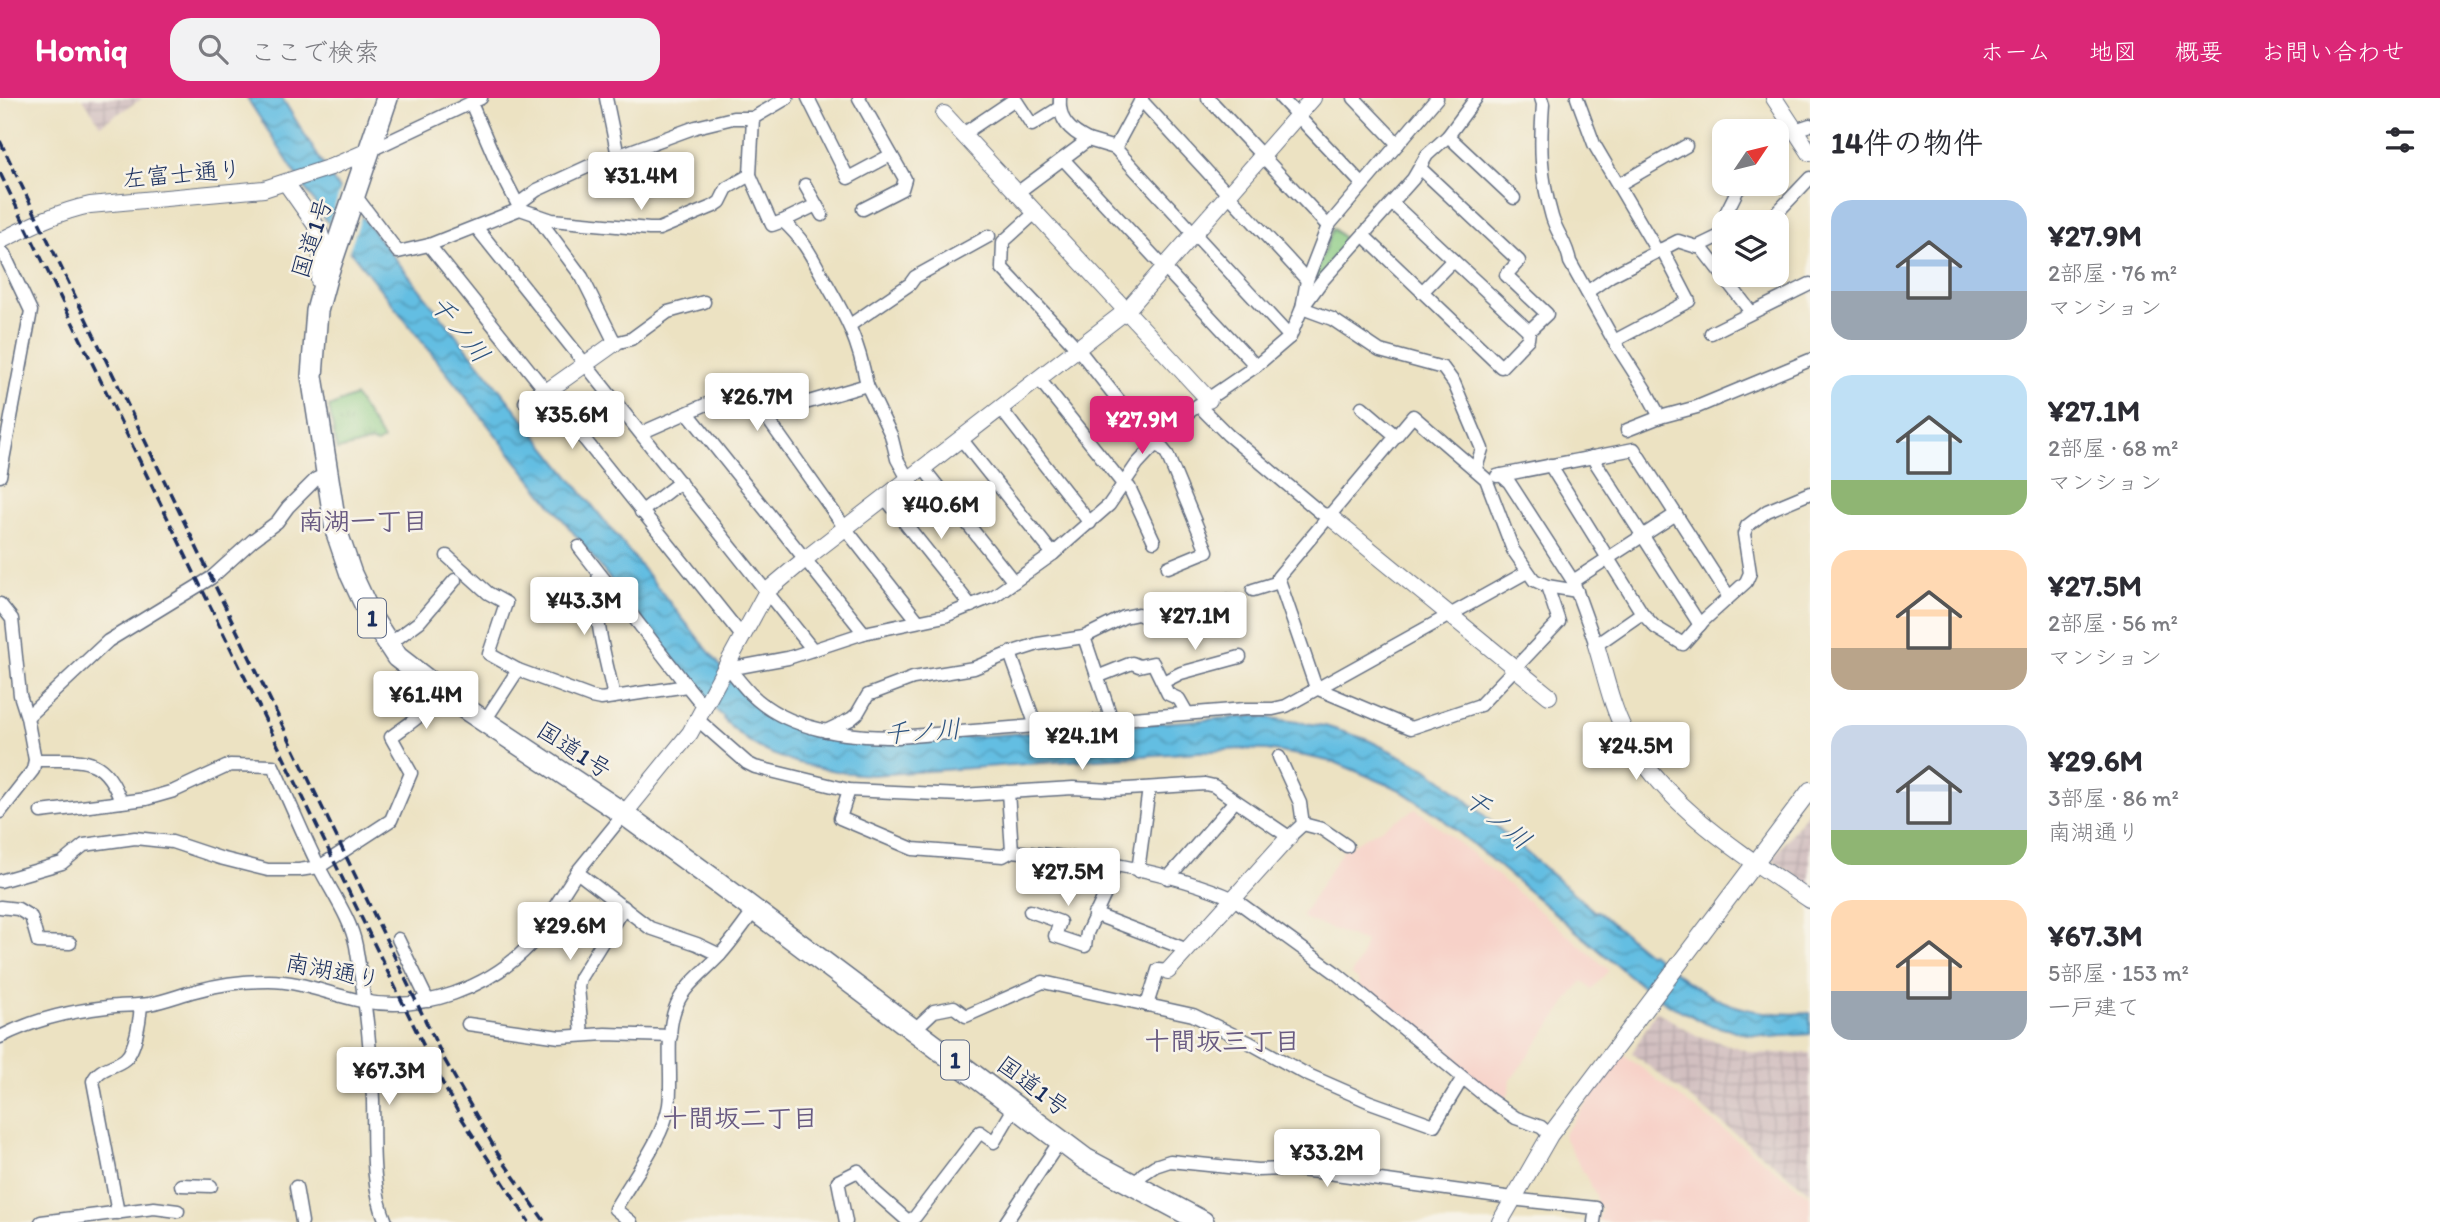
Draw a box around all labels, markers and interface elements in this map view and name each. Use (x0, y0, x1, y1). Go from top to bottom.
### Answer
search box (170, 18, 660, 81)
text: Homiq (35, 30, 128, 69)
icon: search (194, 30, 232, 68)
text: ここで検索 (250, 36, 380, 68)
text: ホーム (1980, 37, 2051, 66)
text: 地図 (2089, 37, 2137, 66)
text: 概要 (2175, 37, 2223, 66)
text: お問い合わせ (2261, 37, 2405, 66)
north arrow (1712, 119, 1788, 196)
map controls (1712, 119, 1789, 287)
icon: filters (2381, 121, 2419, 159)
text: 14件の物件 (1831, 124, 1983, 161)
pin: ¥31.4M (584, 152, 698, 212)
street label: 左富士通り (121, 154, 243, 193)
text: ¥31.4M (604, 161, 678, 189)
street label: 国道1号 (285, 194, 338, 282)
button: layers (1712, 210, 1789, 287)
text: ¥27.9M (2048, 217, 2142, 254)
icon: home (1887, 228, 1971, 312)
text: 2部屋 · 76 m² (2048, 259, 2177, 287)
water label: 千ノ川 (423, 289, 497, 369)
text: マンション (2048, 293, 2162, 321)
pin: ¥26.7M (700, 374, 814, 433)
text: ¥26.7M (721, 382, 793, 410)
pin: ¥35.6M (515, 392, 629, 451)
text: ¥27.1M (2048, 392, 2140, 429)
pin: ¥27.9M (1085, 396, 1199, 456)
text: ¥35.6M (535, 400, 609, 428)
icon: home (1887, 403, 1971, 487)
text: ¥27.9M (1106, 405, 1178, 433)
text: 2部屋 · 68 m² (2048, 434, 2178, 462)
text: マンション (2048, 468, 2162, 496)
pin: ¥40.6M (884, 482, 998, 541)
text: ¥40.6M (903, 490, 979, 518)
district label: 南湖一丁目 (298, 505, 428, 537)
text: ¥27.5M (2048, 567, 2142, 604)
pin: ¥43.3M (527, 578, 641, 637)
icon: home (1887, 578, 1971, 662)
text: ¥43.3M (546, 586, 622, 614)
pin: ¥27.1M (1138, 592, 1252, 652)
road number: 1 (358, 598, 386, 638)
text: ¥27.1M (1160, 601, 1230, 629)
text: 2部屋 · 56 m² (2048, 609, 2178, 637)
text: マンション (2048, 643, 2162, 671)
pin: ¥61.4M (369, 672, 483, 731)
text: ¥61.4M (389, 680, 463, 708)
water label: 千ノ川 (882, 712, 962, 750)
pin: ¥24.1M (1025, 712, 1139, 772)
street label: 国道1号 (532, 715, 617, 784)
text: ¥24.1M (1045, 721, 1119, 749)
pin: ¥24.5M (1579, 722, 1693, 782)
text: ¥24.5M (1599, 731, 1673, 759)
text: ¥29.6M (2048, 742, 2143, 779)
icon: home (1887, 753, 1971, 837)
water label: 千ノ川 (1458, 782, 1538, 856)
text: 3部屋 · 86 m² (2048, 784, 2179, 812)
text: 南湖通り (2048, 818, 2140, 846)
pin: ¥27.5M (1011, 848, 1125, 908)
text: ¥27.5M (1032, 857, 1104, 885)
pin: ¥29.6M (513, 902, 627, 962)
text: ¥29.6M (534, 911, 606, 939)
text: ¥67.3M (2048, 917, 2143, 954)
icon: home (1887, 928, 1971, 1012)
street label: 南湖通り (283, 947, 383, 994)
text: 5部屋 · 153 m² (2048, 959, 2189, 987)
text: 一戸建て (2048, 993, 2140, 1021)
district label: 十間坂三丁目 (1144, 1025, 1300, 1057)
road number: 1 (941, 1040, 969, 1079)
pin: ¥67.3M (332, 1048, 446, 1107)
street label: 国道1号 (991, 1049, 1075, 1122)
text: ¥67.3M (353, 1056, 425, 1084)
district label: 十間坂二丁目 (662, 1102, 818, 1134)
pin: ¥33.2M (1270, 1130, 1384, 1189)
text: ¥33.2M (1290, 1138, 1364, 1166)

